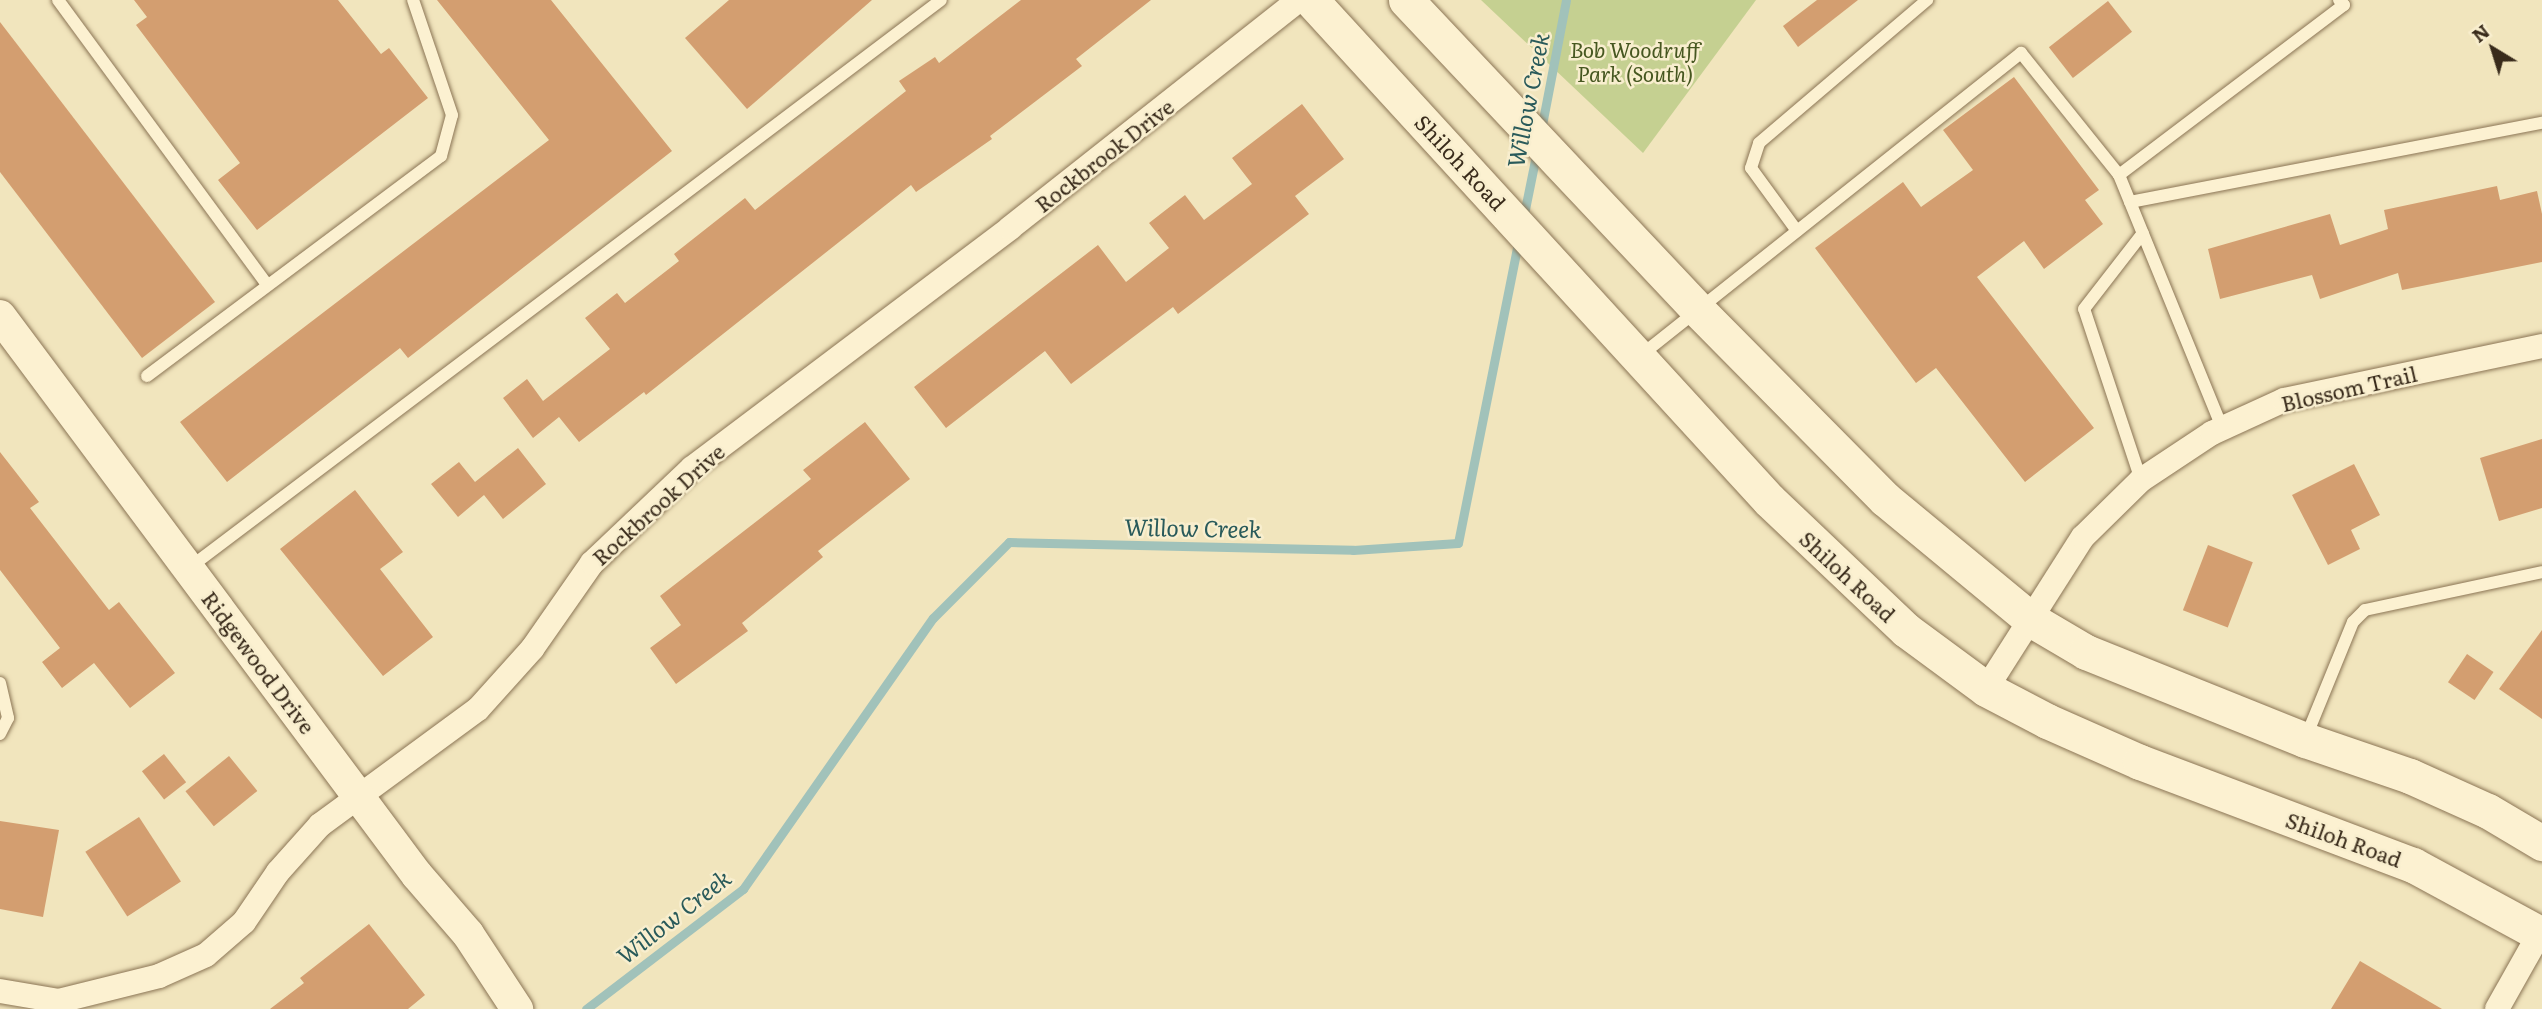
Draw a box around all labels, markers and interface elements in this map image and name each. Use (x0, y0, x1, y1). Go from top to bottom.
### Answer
north arrow (2458, 14, 2528, 84)
text: N (2465, 17, 2495, 48)
water label: Willow Creek (1500, 30, 1554, 170)
park label: Bob Woodruff Park (South) (1570, 36, 1700, 86)
street label: Rockbrook Drive (1030, 93, 1178, 217)
street label: Shiloh Road (1410, 109, 1512, 215)
street label: Blossom Trail (2279, 360, 2419, 416)
street label: Rockbrook Drive (587, 438, 729, 570)
water label: Willow Creek (1124, 512, 1262, 542)
street label: Shiloh Road (1795, 525, 1901, 627)
street label: Ridgewood Drive (197, 586, 321, 738)
street label: Shiloh Road (2283, 806, 2405, 872)
water label: Willow Creek (611, 863, 735, 969)

